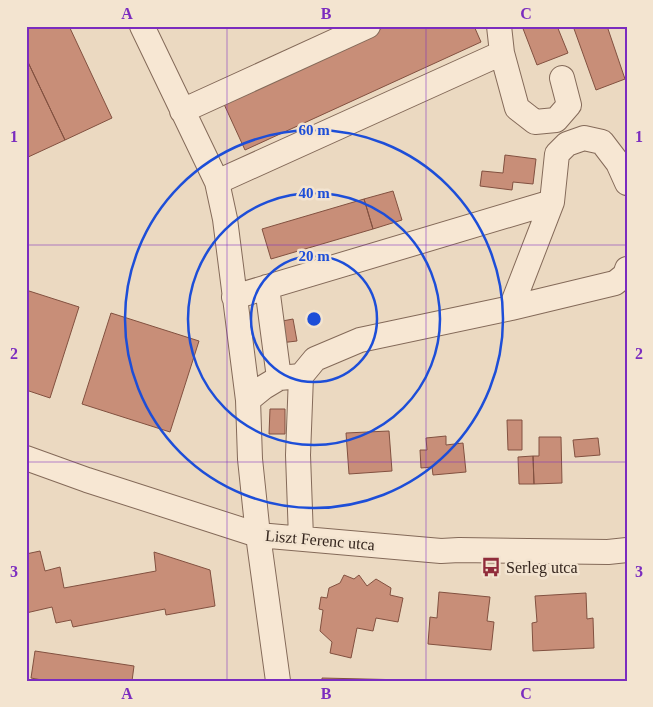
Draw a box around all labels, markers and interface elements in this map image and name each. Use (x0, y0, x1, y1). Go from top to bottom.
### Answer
text: A (121, 5, 133, 22)
text: B (321, 5, 332, 22)
text: C (520, 5, 532, 22)
text: 60 m (298, 122, 330, 138)
text: 1 (10, 128, 18, 145)
text: 1 (635, 128, 643, 145)
text: 40 m (298, 185, 330, 201)
text: 20 m (298, 248, 330, 264)
centre of rings (305, 310, 323, 328)
text: 2 (10, 345, 18, 362)
text: 2 (635, 345, 643, 362)
street label: Liszt Ferenc utca (264, 527, 376, 553)
bus stop icon: Serleg utca (480, 556, 502, 578)
place label: Serleg utca (506, 559, 578, 577)
text: 3 (10, 563, 18, 580)
text: 3 (635, 563, 643, 580)
text: A (121, 685, 133, 702)
text: B (321, 685, 332, 702)
text: C (520, 685, 532, 702)

